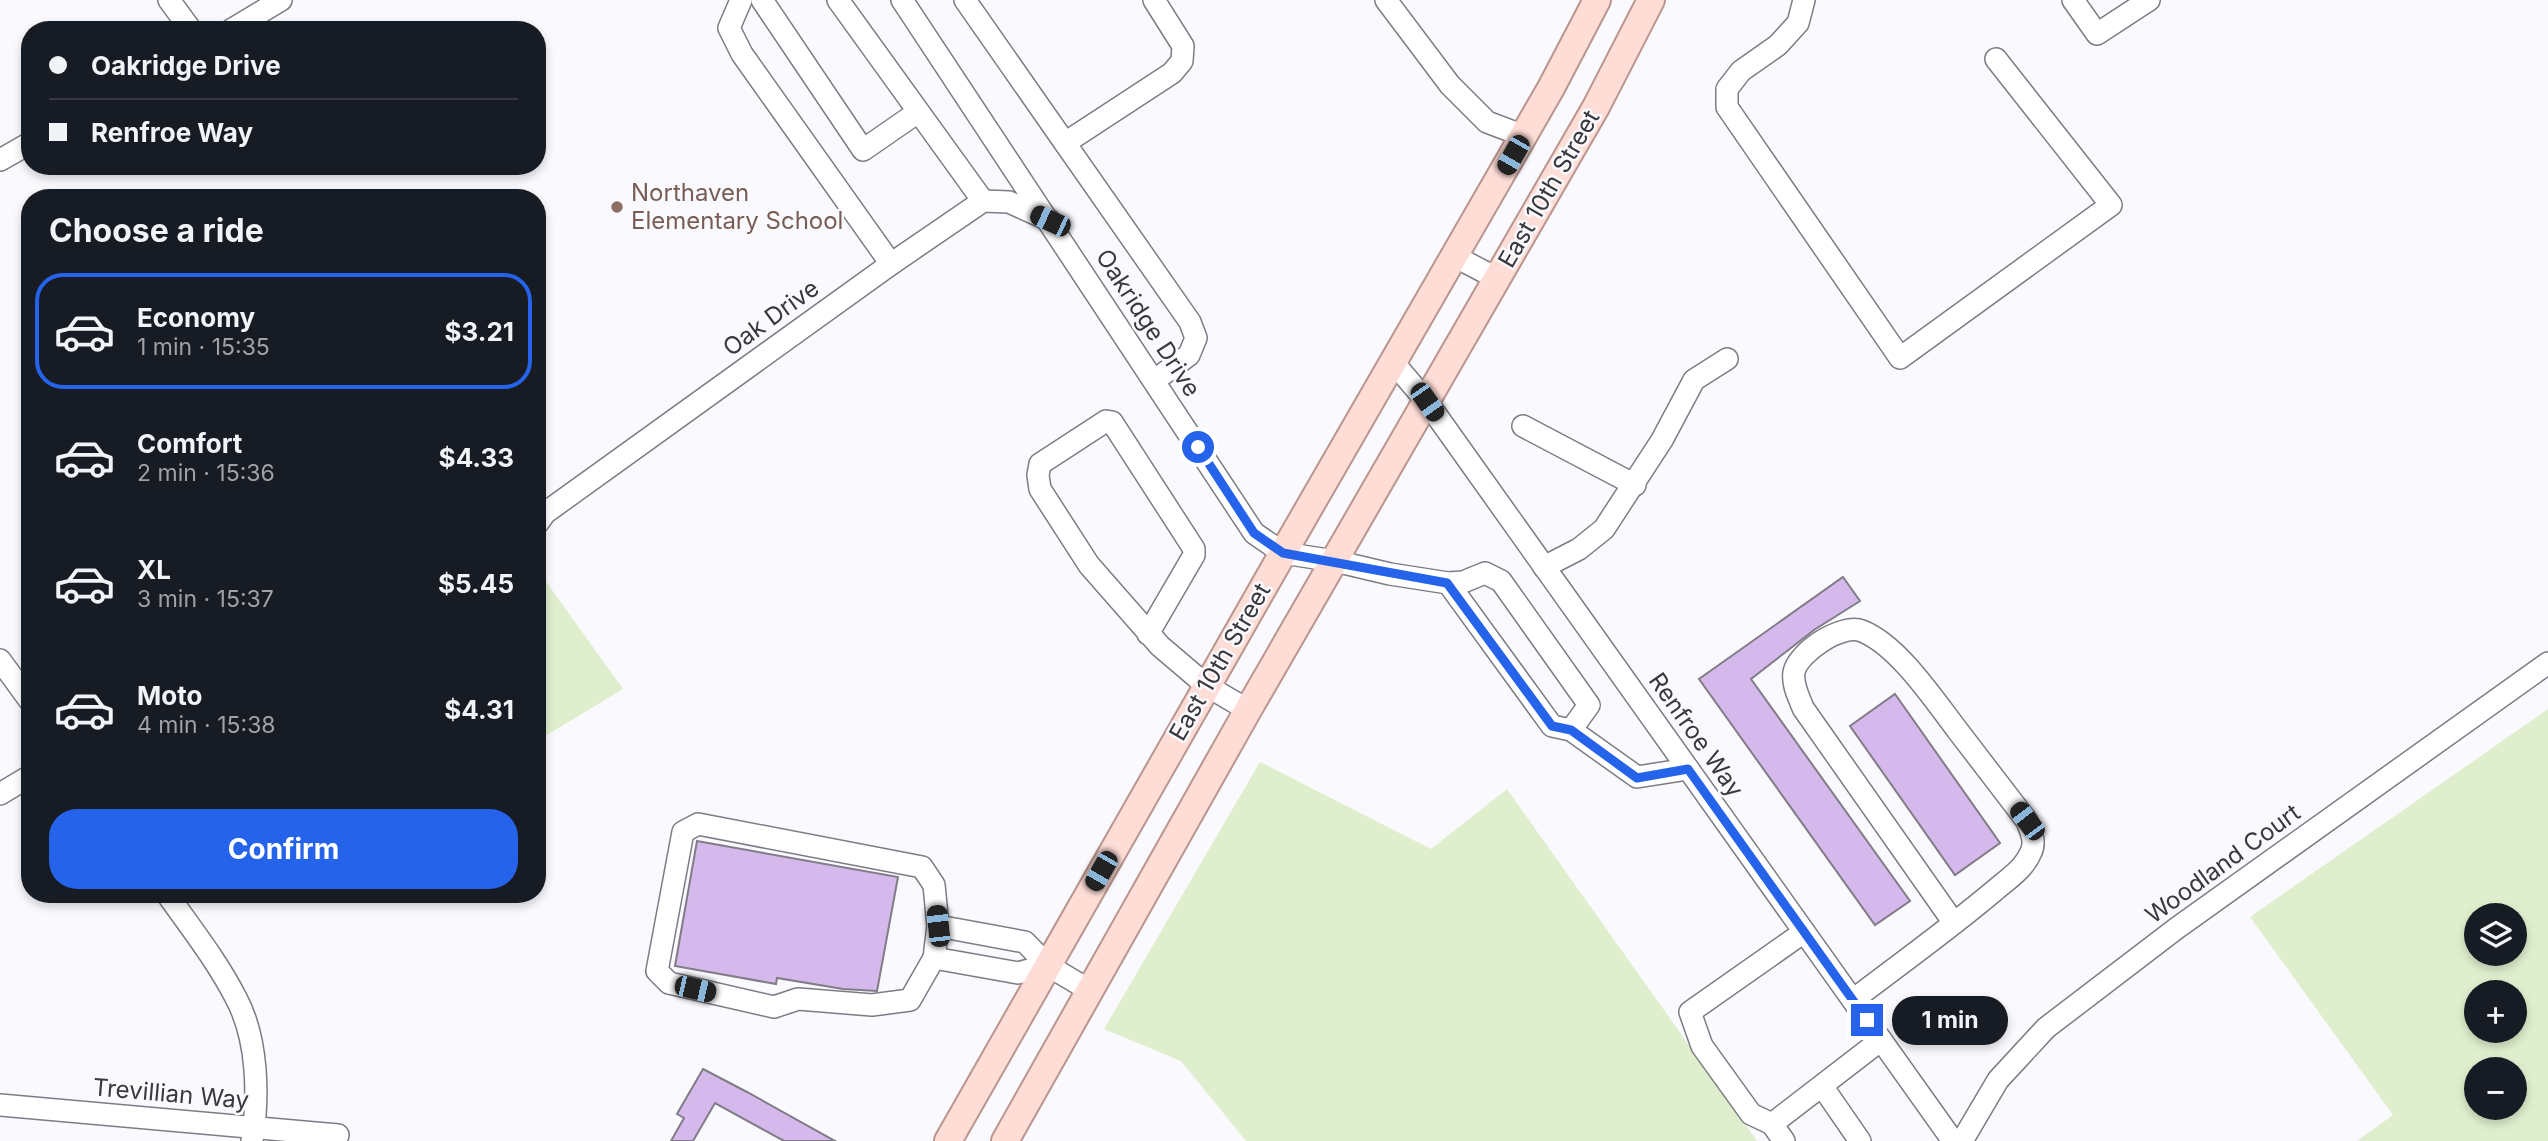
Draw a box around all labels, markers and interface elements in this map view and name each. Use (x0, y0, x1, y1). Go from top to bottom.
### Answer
text: Oakridge Drive (91, 50, 281, 81)
street label: East 10th Street (1492, 105, 1605, 273)
text: Renfroe Way (91, 117, 253, 148)
car (1494, 132, 1533, 178)
place label: Northaven Elementary School (631, 178, 843, 235)
marker: Northaven Elementary School (609, 199, 625, 215)
car (1027, 203, 1074, 239)
text: Choose a ride (49, 211, 264, 250)
street label: Oakridge Drive (1090, 244, 1207, 402)
street label: Oak Drive (717, 273, 824, 362)
icon: car (53, 300, 116, 363)
text: Economy (137, 302, 255, 333)
text: $3.21 (444, 316, 514, 347)
text: 1 min · 15:35 (137, 333, 270, 361)
car (1407, 379, 1448, 425)
icon: car (53, 426, 116, 489)
text: Comfort (137, 428, 242, 459)
route start (1182, 431, 1214, 463)
text: $4.33 (439, 442, 514, 473)
text: 2 min · 15:36 (137, 459, 275, 487)
icon: car (53, 552, 116, 615)
text: XL (137, 554, 171, 585)
text: $5.45 (438, 568, 514, 599)
street label: East 10th Street (1163, 578, 1276, 746)
text: 3 min · 15:37 (137, 585, 274, 613)
street label: Renfroe Way (1643, 667, 1750, 802)
icon: car (53, 678, 116, 741)
text: Moto (137, 680, 202, 711)
text: $4.31 (444, 694, 514, 725)
text: 4 min · 15:38 (137, 711, 276, 739)
car (2006, 798, 2049, 844)
street label: Woodland Court (2140, 798, 2306, 929)
button: Confirm (49, 809, 518, 889)
car (1082, 848, 1121, 894)
map controls (2464, 903, 2527, 1120)
button: layers (2464, 903, 2527, 966)
car (926, 904, 951, 948)
car (673, 974, 718, 1004)
button: + (2464, 980, 2527, 1043)
callout: 1 min (1892, 996, 2007, 1044)
route end (1851, 1004, 1883, 1036)
text: 1 min (1922, 1006, 1978, 1034)
button: − (2464, 1057, 2527, 1120)
street label: Trevillian Way (92, 1072, 250, 1115)

